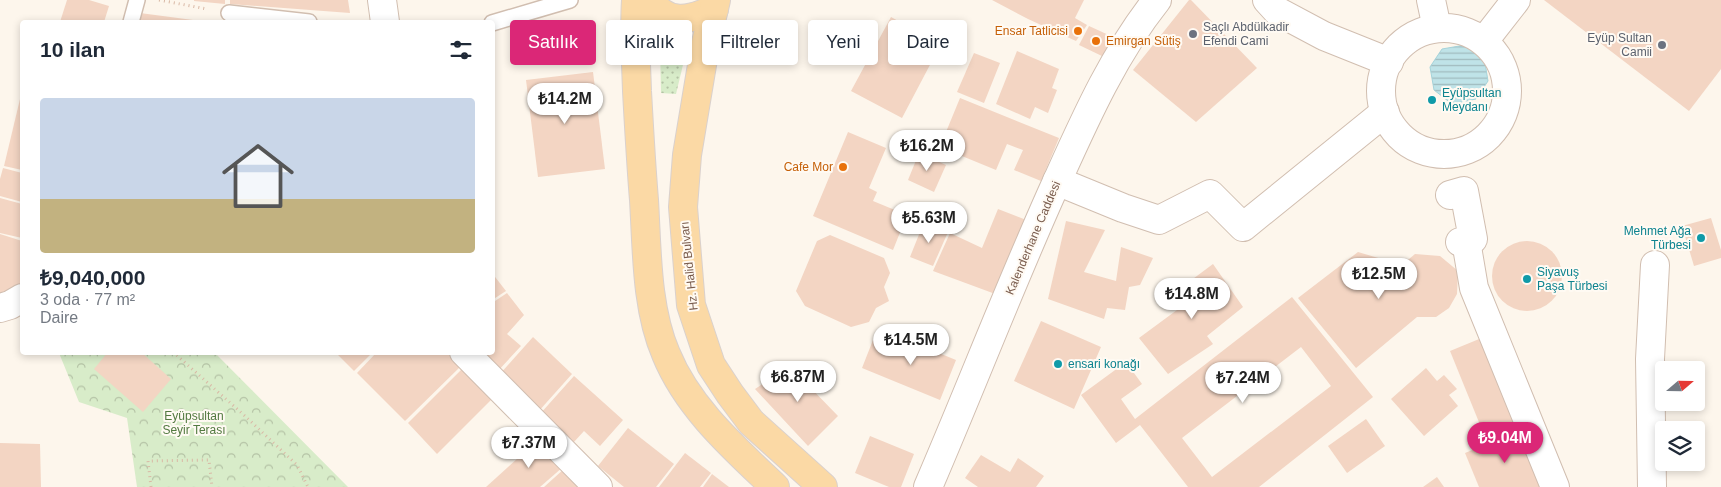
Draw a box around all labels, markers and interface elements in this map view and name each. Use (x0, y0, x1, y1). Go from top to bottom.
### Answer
chip: Satılık (510, 20, 596, 65)
chip: Kiralık (606, 20, 692, 65)
chip: Filtreler (702, 20, 798, 65)
chip: Yeni (808, 20, 878, 65)
chip: Daire (888, 20, 967, 65)
place label: Saçlı Abdülkadir Efendi Cami (1203, 20, 1289, 48)
place label: Ensar Tatlicisi (995, 24, 1068, 38)
marker: Ensar Tatlicisi (1072, 25, 1084, 37)
marker: Saçlı Abdülkadir Efendi Cami (1187, 28, 1199, 40)
place label: Eyüp Sultan Camii (1587, 31, 1652, 59)
place label: Emirgan Sütiş (1106, 34, 1181, 48)
marker: Emirgan Sütiş (1090, 35, 1102, 47)
icon: filters (447, 36, 475, 64)
text: 10 ilan (40, 38, 105, 61)
marker: Eyüp Sultan Camii (1656, 39, 1668, 51)
pin: ₺14.2M (524, 82, 606, 125)
place label: Eyüpsultan Meydanı (1442, 86, 1501, 114)
text: ₺14.2M (538, 90, 592, 107)
marker: Eyüpsultan Meydanı (1426, 94, 1438, 106)
pin: ₺16.2M (886, 130, 968, 172)
icon: home (213, 131, 303, 221)
text: ₺16.2M (900, 137, 954, 154)
place label: Cafe Mor (784, 160, 833, 174)
marker: Cafe Mor (837, 161, 849, 173)
street label: Kalenderhane Caddesi (1003, 179, 1063, 297)
pin: ₺5.63M (888, 202, 970, 244)
text: ₺5.63M (902, 209, 956, 226)
street label: Hz. Halid Bulvarı (677, 221, 701, 311)
place label: Mehmet Ağa Türbesi (1624, 224, 1691, 252)
marker: Mehmet Ağa Türbesi (1695, 232, 1707, 244)
pin: ₺12.5M (1338, 258, 1420, 300)
text: ₺12.5M (1352, 265, 1406, 282)
place label: Siyavuş Paşa Türbesi (1537, 265, 1607, 293)
text: ₺9,040,000 (40, 266, 145, 289)
marker: Siyavuş Paşa Türbesi (1521, 273, 1533, 285)
pin: ₺14.8M (1151, 278, 1233, 320)
text: ₺14.8M (1165, 285, 1219, 302)
text: 3 oda · 77 m² (40, 291, 135, 308)
text: Daire (40, 309, 78, 326)
pin: ₺14.5M (870, 324, 952, 366)
text: ₺14.5M (884, 331, 938, 348)
place label: ensari konağı (1068, 357, 1140, 371)
marker: ensari konağı (1052, 358, 1064, 370)
pin: ₺6.87M (757, 360, 839, 403)
north arrow (1655, 361, 1705, 411)
map controls (1655, 361, 1705, 471)
pin: ₺7.24M (1202, 362, 1284, 404)
text: ₺6.87M (771, 368, 825, 385)
text: ₺7.24M (1216, 369, 1270, 386)
park label: Eyüpsultan Seyir Terası (162, 409, 226, 437)
button: layers (1655, 421, 1705, 471)
pin: ₺9.04M (1464, 422, 1546, 464)
pin: ₺7.37M (488, 426, 570, 469)
text: ₺9.04M (1478, 429, 1532, 446)
text: ₺7.37M (502, 434, 556, 451)

